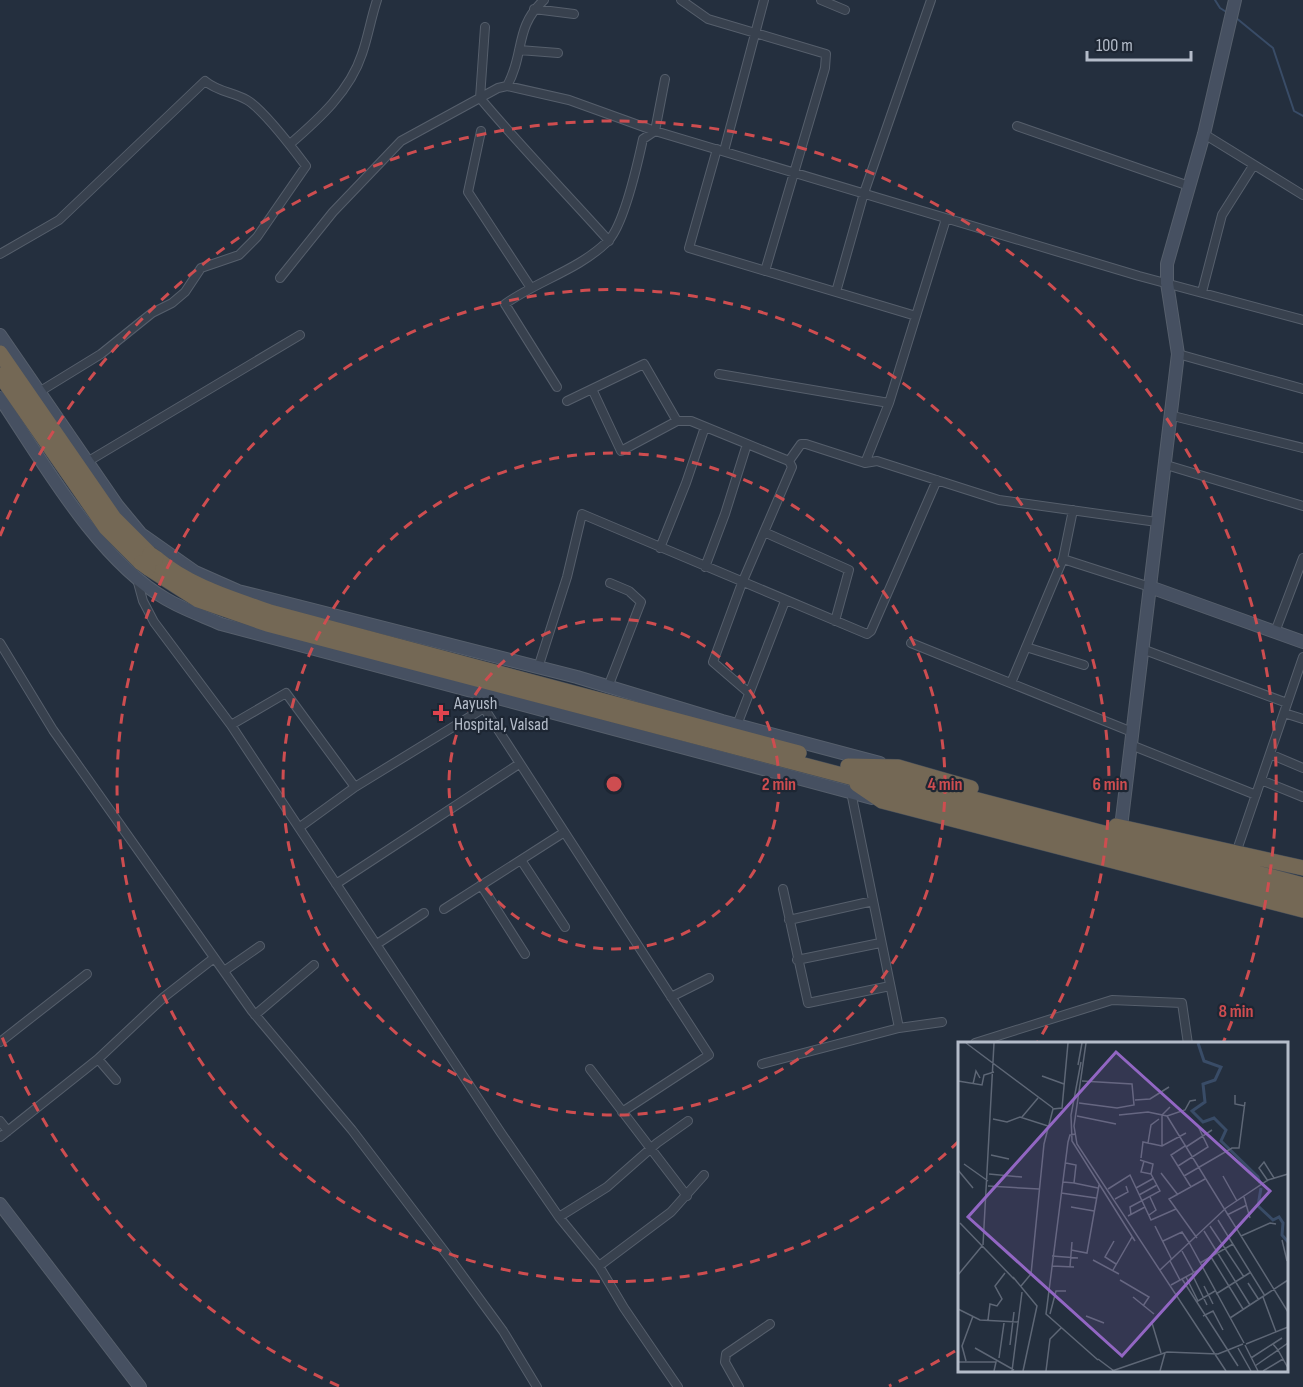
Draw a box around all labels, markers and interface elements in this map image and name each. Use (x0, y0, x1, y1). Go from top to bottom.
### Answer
scale bar (1087, 24, 1190, 62)
text: 100 m (1096, 35, 1133, 56)
place label: Aayush Hospital, Valsad (453, 693, 549, 735)
marker: Aayush Hospital, Valsad (432, 704, 450, 722)
centre of rings (604, 774, 624, 794)
text: 2 min (762, 774, 796, 795)
text: 4 min (928, 774, 962, 795)
text: 6 min (1093, 774, 1127, 795)
text: 8 min (1219, 1001, 1253, 1022)
inset map (958, 1042, 1288, 1372)

